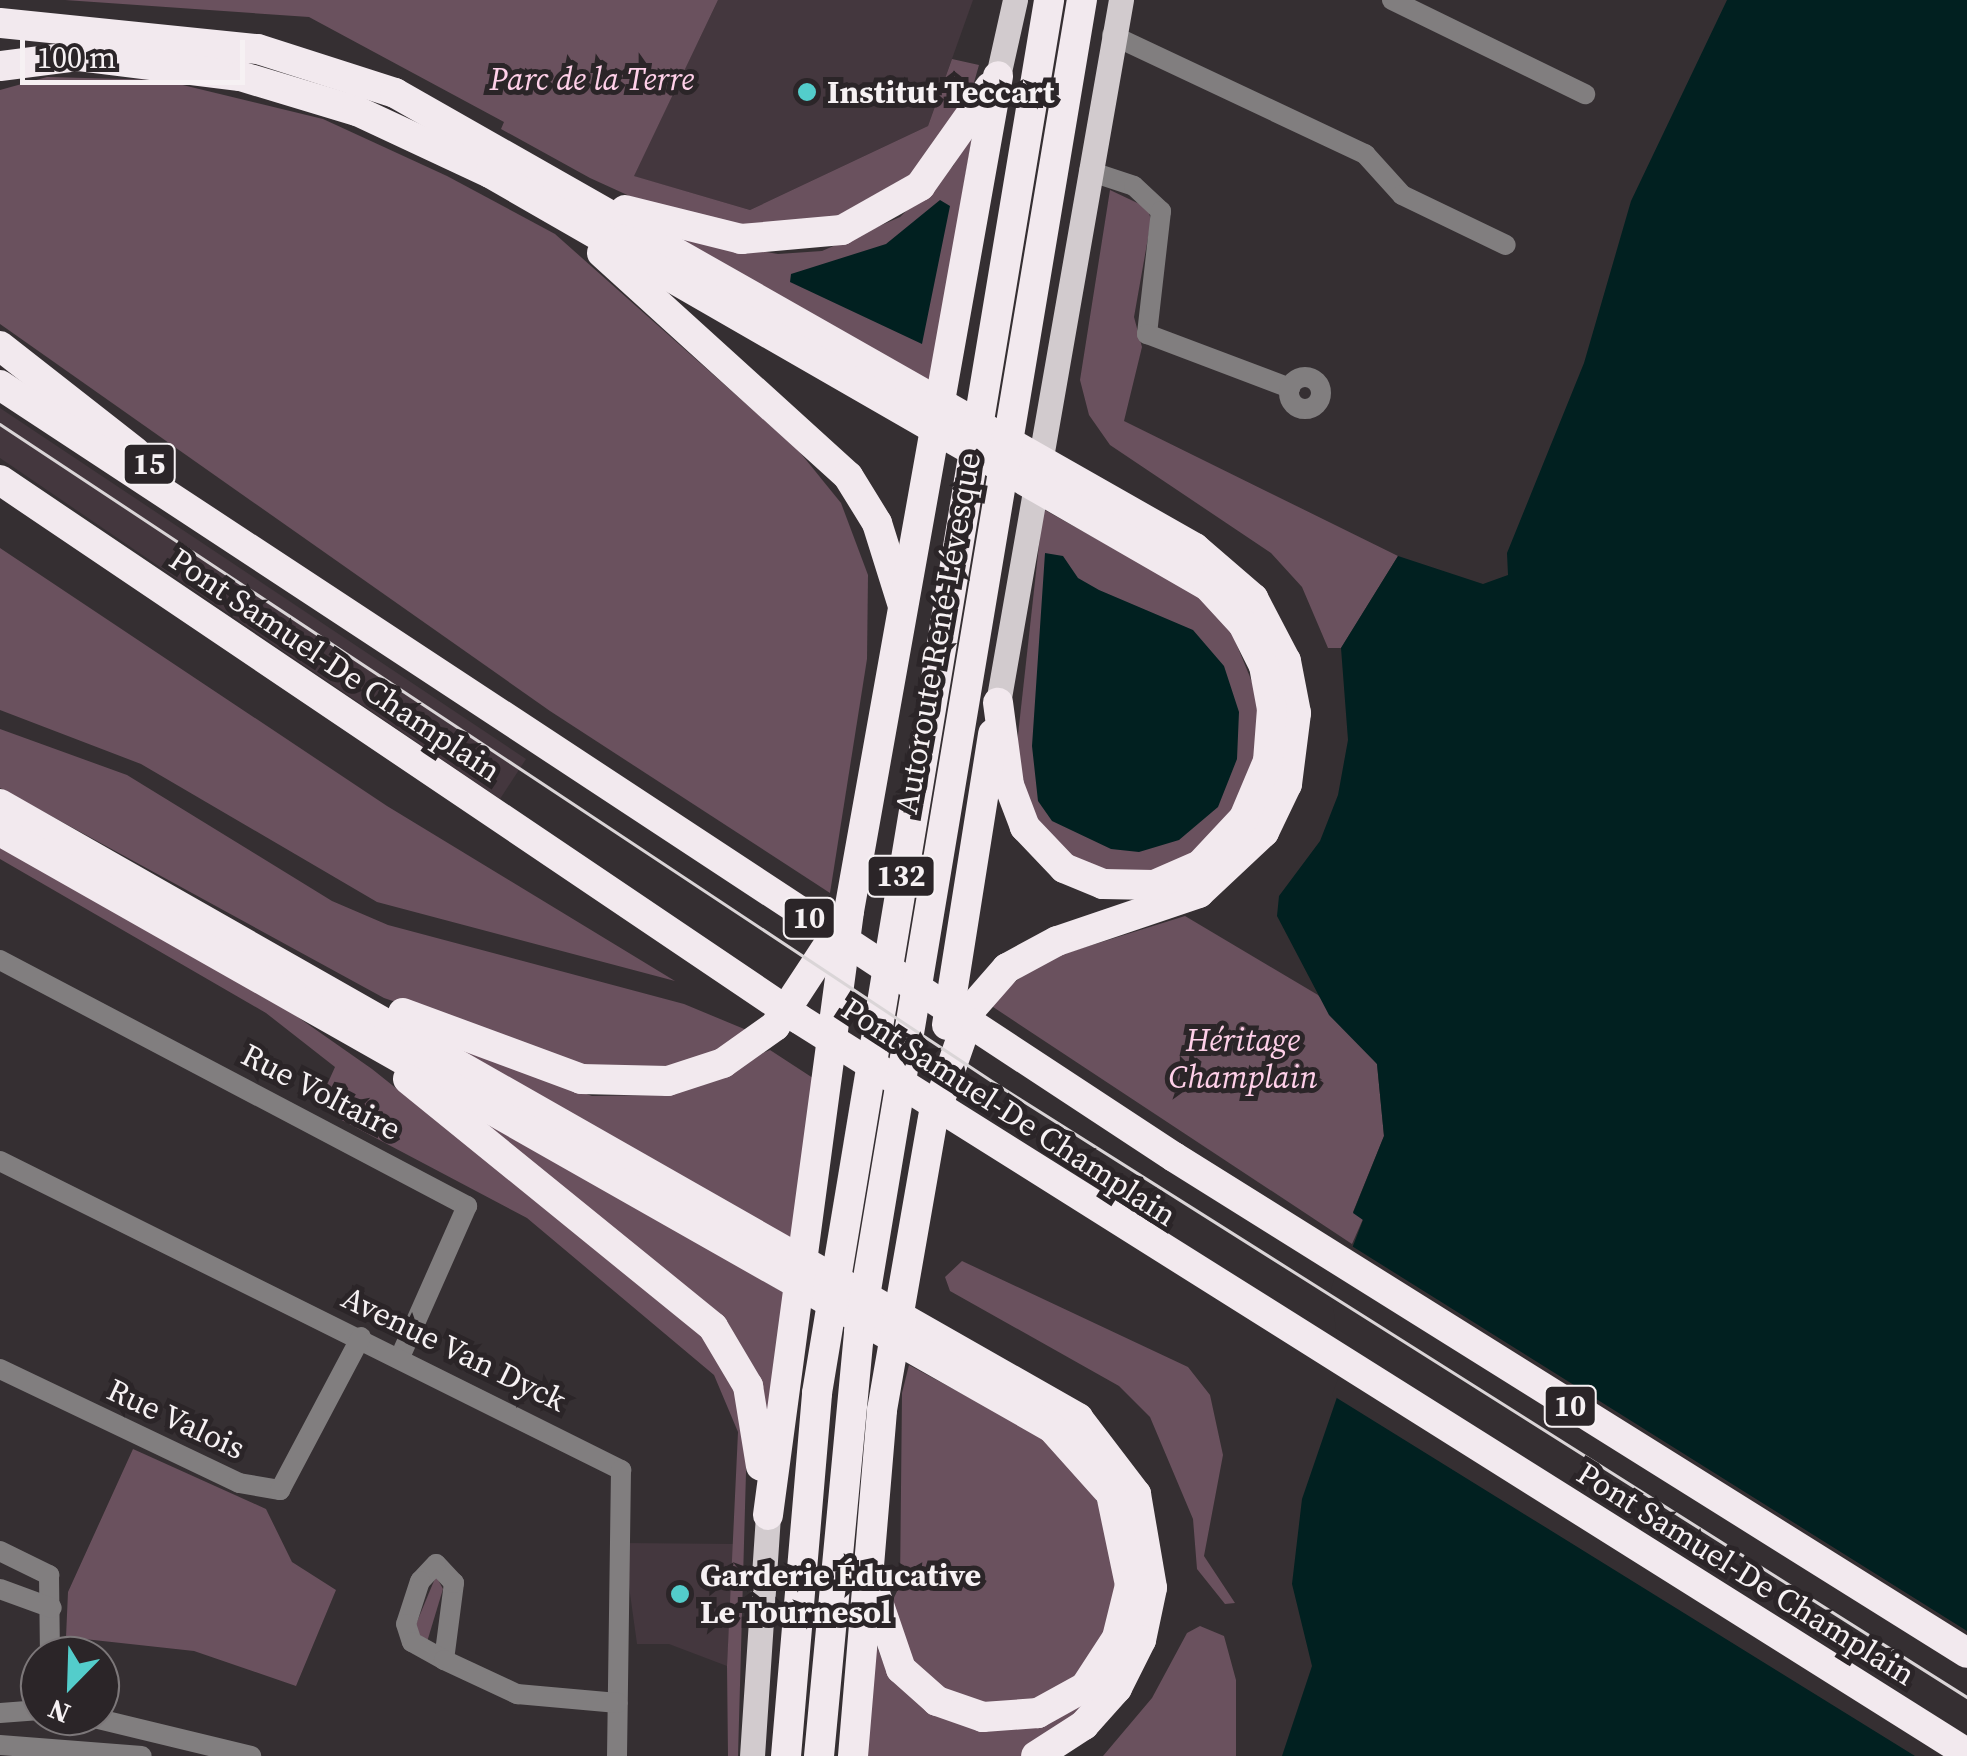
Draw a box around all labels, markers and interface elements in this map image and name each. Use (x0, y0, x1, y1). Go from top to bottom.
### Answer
scale bar (25, 20, 250, 82)
text: 100 m (37, 37, 116, 78)
park label: Parc de la Terre (490, 60, 694, 98)
place label: Institut Teccart (827, 73, 1055, 111)
marker: Institut Teccart (796, 81, 818, 103)
road number: 15 (122, 439, 176, 489)
street label: Autoroute René-Lévesque (887, 449, 989, 817)
street label: Pont Samuel-De Champlain (162, 540, 508, 790)
road number: 132 (866, 851, 936, 901)
road number: 10 (782, 893, 836, 943)
street label: Pont Samuel-De Champlain (835, 989, 1183, 1235)
park label: Héritage Champlain (1168, 1022, 1318, 1097)
street label: Rue Voltaire (235, 1035, 407, 1149)
street label: Avenue Van Dyck (335, 1278, 573, 1420)
street label: Rue Valois (101, 1370, 251, 1468)
road number: 10 (1542, 1381, 1598, 1431)
street label: Pont Samuel-De Champlain (1570, 1454, 1922, 1694)
place label: Garderie Éducative Le Tournesol (700, 1557, 981, 1632)
marker: Garderie Éducative Le Tournesol (669, 1583, 691, 1605)
north arrow (20, 1636, 120, 1736)
text: N (42, 1690, 76, 1733)

